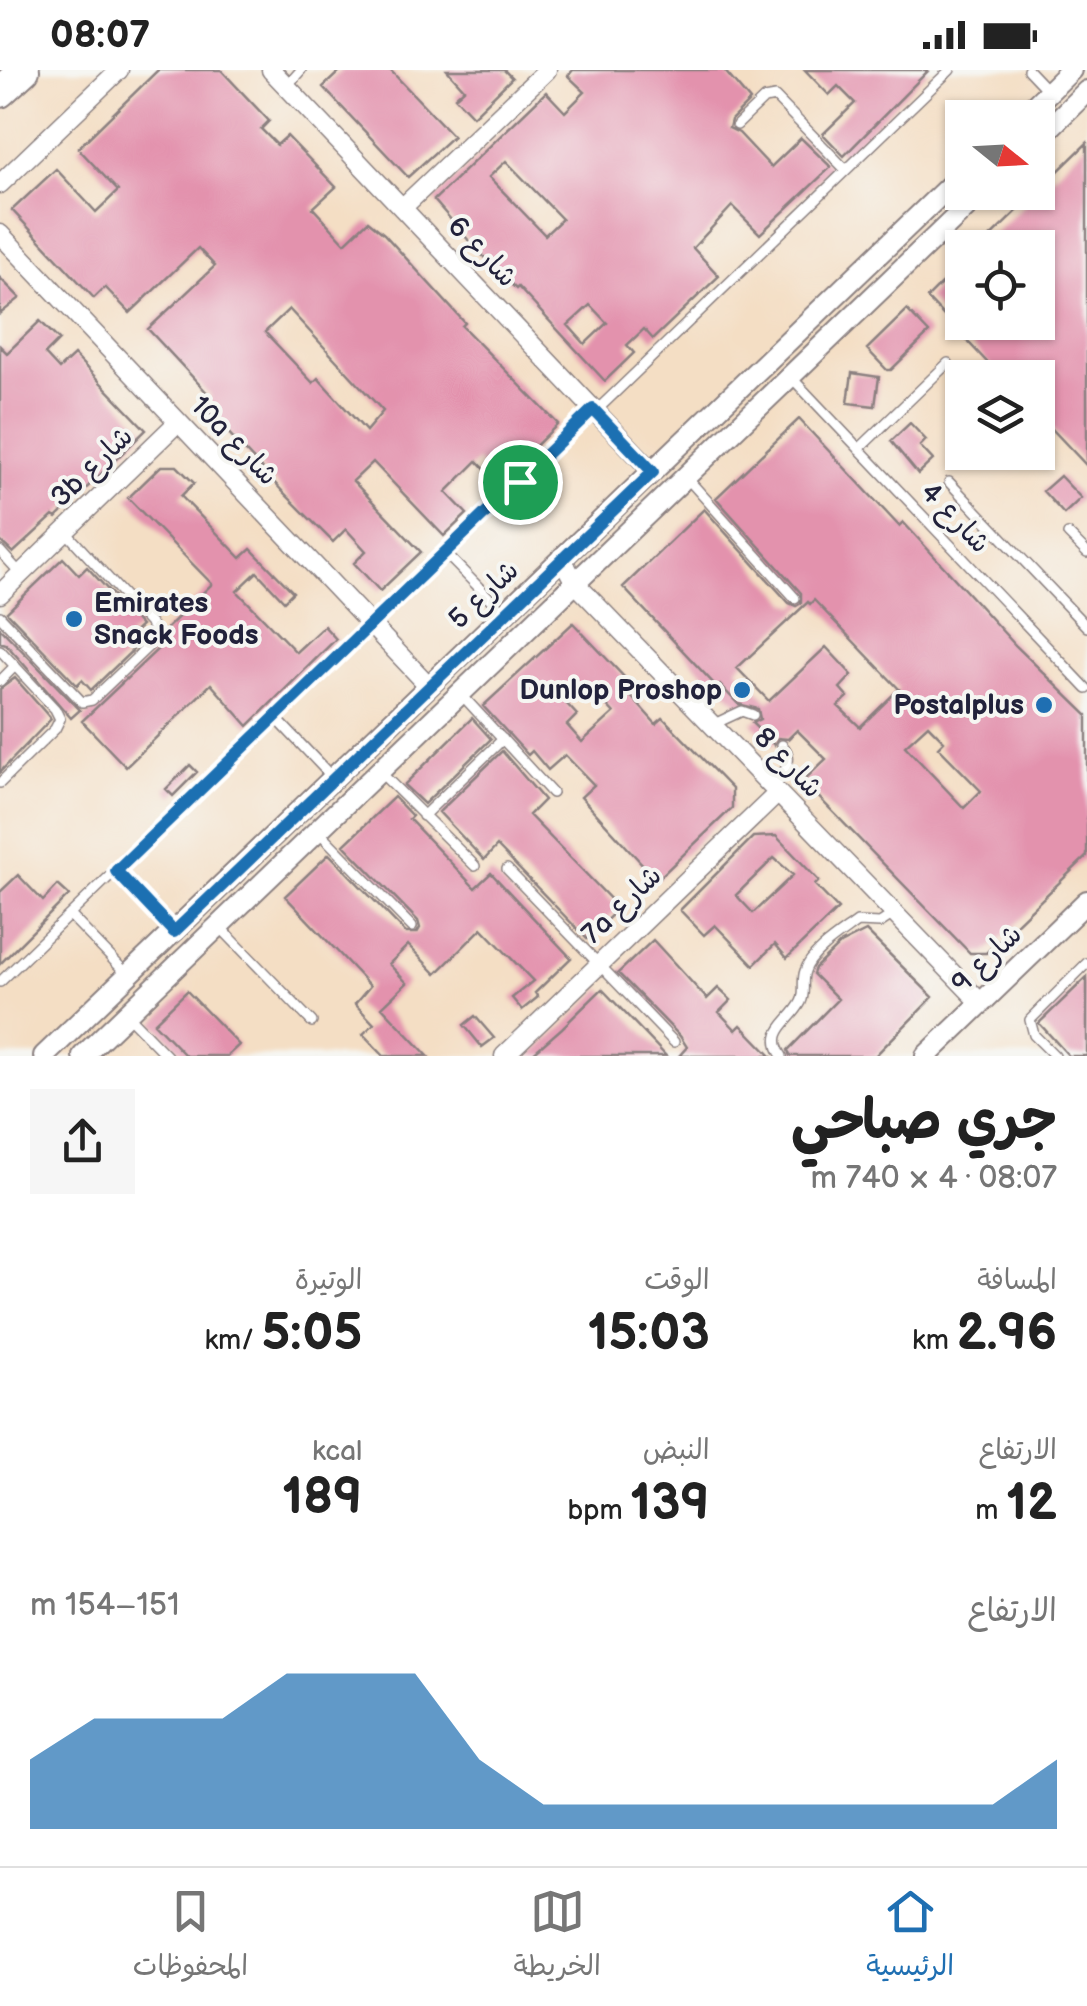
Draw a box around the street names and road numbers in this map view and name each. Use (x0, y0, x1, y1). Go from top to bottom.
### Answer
street label: شارع 6 (439, 210, 523, 296)
street label: 10a شارع (182, 390, 285, 494)
street label: 3b شارع (44, 420, 141, 515)
street label: شارع 4 (912, 476, 996, 562)
street label: شارع 5 (442, 554, 527, 638)
street label: شارع 8 (745, 721, 829, 806)
street label: 7a شارع (575, 859, 670, 952)
street label: شارع 9 (945, 918, 1030, 1002)

